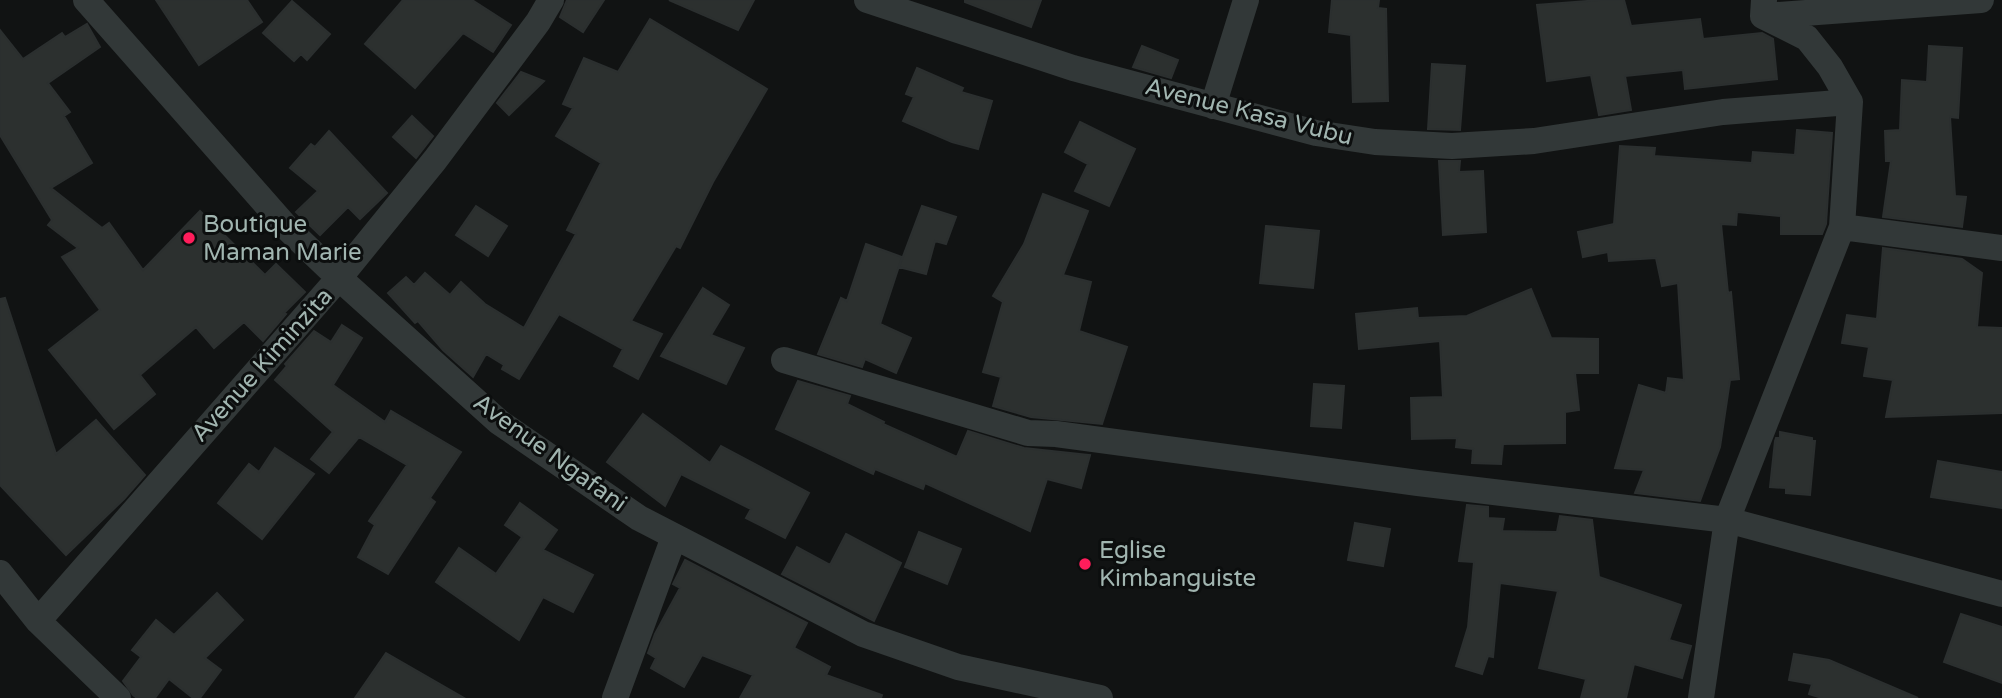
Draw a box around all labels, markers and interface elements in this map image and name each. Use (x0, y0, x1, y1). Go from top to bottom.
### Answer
street label: Avenue Kasa Vubu (1142, 72, 1356, 152)
place label: Boutique Maman Marie (203, 210, 361, 267)
marker: Boutique Maman Marie (181, 230, 197, 246)
street label: Avenue Kiminzita (185, 282, 339, 448)
street label: Avenue Ngafani (468, 388, 632, 518)
place label: Eglise Kimbanguiste (1099, 536, 1256, 593)
marker: Eglise Kimbanguiste (1077, 556, 1093, 572)

